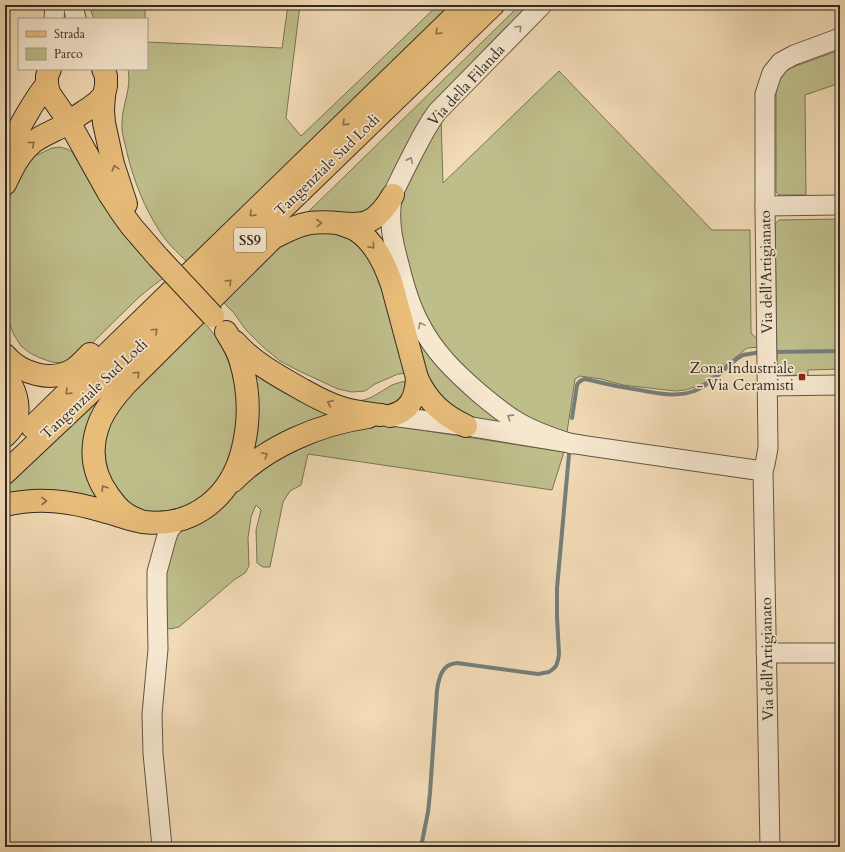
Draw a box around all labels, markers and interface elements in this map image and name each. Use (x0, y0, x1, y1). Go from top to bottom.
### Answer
legend (18, 18, 148, 70)
one-way arrow (514, 25, 522, 33)
text: Strada (54, 26, 86, 42)
one-way arrow (435, 27, 443, 35)
street label: Via della Filanda (423, 40, 509, 130)
text: Parco (54, 46, 83, 62)
street label: Tangenziale Sud Lodi (270, 110, 384, 220)
one-way arrow (342, 118, 350, 126)
one-way arrow (28, 141, 35, 148)
one-way arrow (405, 156, 413, 164)
one-way arrow (111, 165, 120, 172)
one-way arrow (249, 209, 257, 216)
street label: Via dell'Artigianato (755, 210, 777, 334)
one-way arrow (316, 219, 322, 227)
road number: SS9 (234, 228, 266, 252)
one-way arrow (368, 241, 375, 248)
one-way arrow (224, 279, 232, 287)
one-way arrow (418, 322, 425, 329)
one-way arrow (150, 328, 158, 336)
street label: Tangenziale Sud Lodi (36, 334, 152, 444)
place label: Zona Industriale - Via Ceramisti (690, 358, 794, 395)
one-way arrow (132, 371, 140, 379)
marker: Zona Industriale - Via Ceramisti (797, 372, 807, 382)
one-way arrow (65, 387, 73, 395)
one-way arrow (326, 400, 333, 408)
one-way arrow (507, 415, 514, 422)
one-way arrow (261, 452, 268, 459)
one-way arrow (101, 485, 108, 492)
one-way arrow (41, 497, 47, 505)
street label: Via dell'Artigianato (756, 597, 778, 721)

